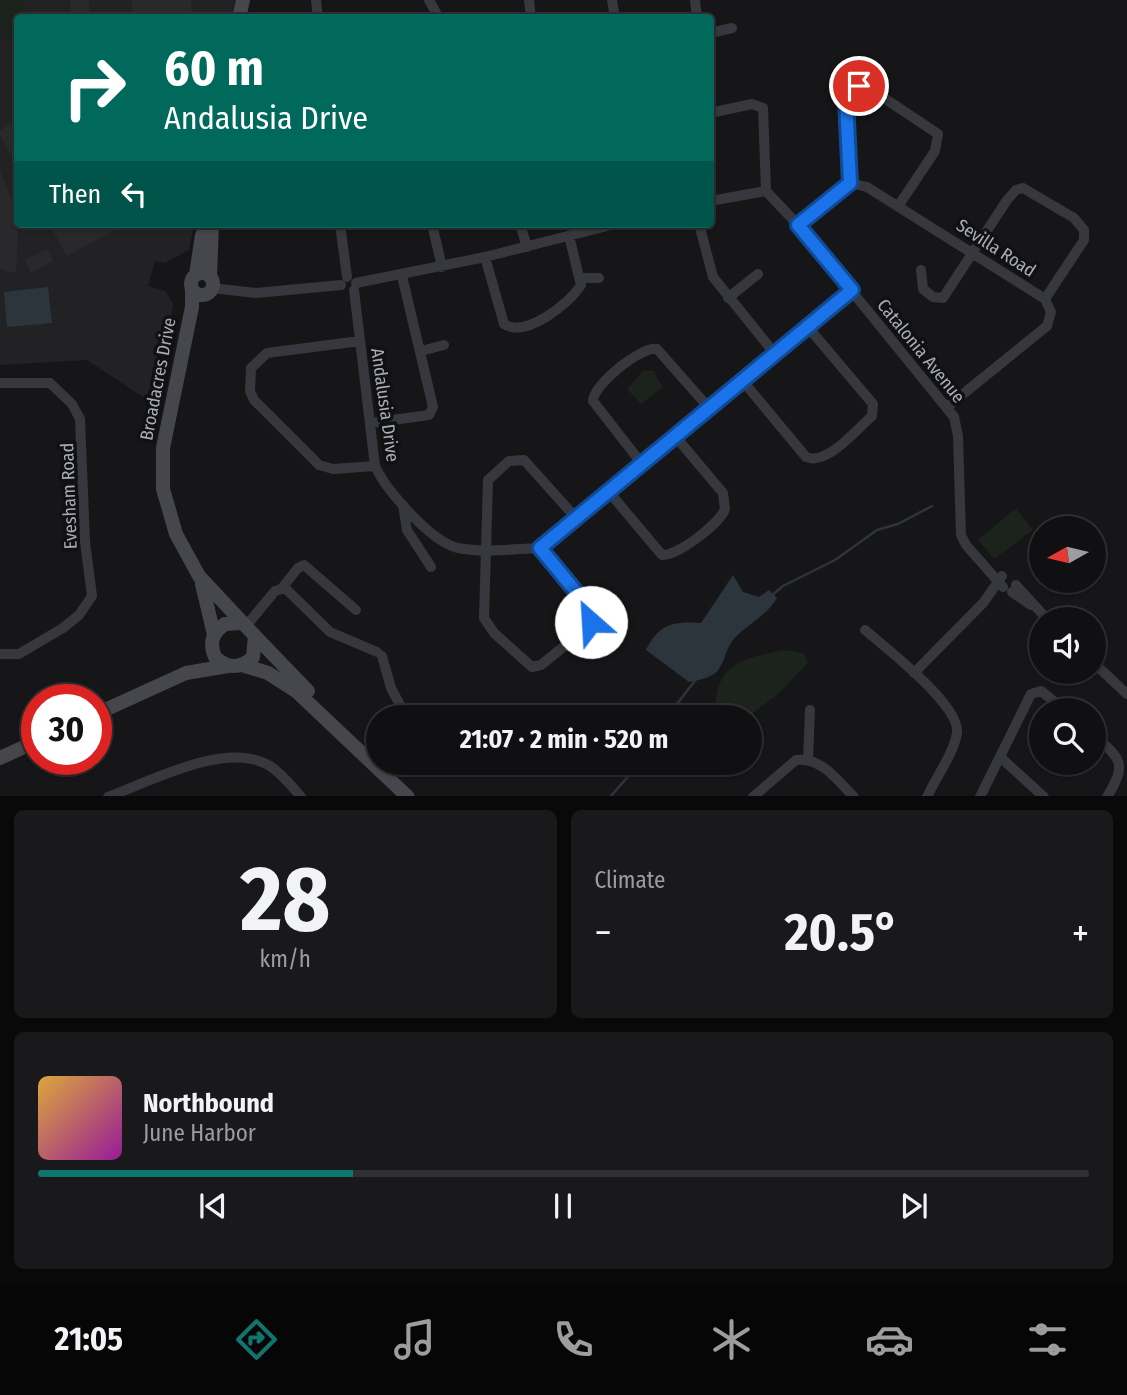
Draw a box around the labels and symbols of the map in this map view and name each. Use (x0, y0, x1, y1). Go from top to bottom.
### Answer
pin (829, 56, 889, 116)
street label: Sevilla Road (952, 214, 1040, 282)
street label: Catalonia Avenue (872, 295, 970, 408)
street label: Broadacres Drive (135, 316, 181, 442)
street label: Andalusia Drive (366, 347, 404, 463)
street label: Evesham Road (56, 443, 82, 549)
north arrow (1029, 516, 1106, 593)
position arrow (554, 585, 628, 659)
speed limit sign: 30 (21, 684, 112, 775)

